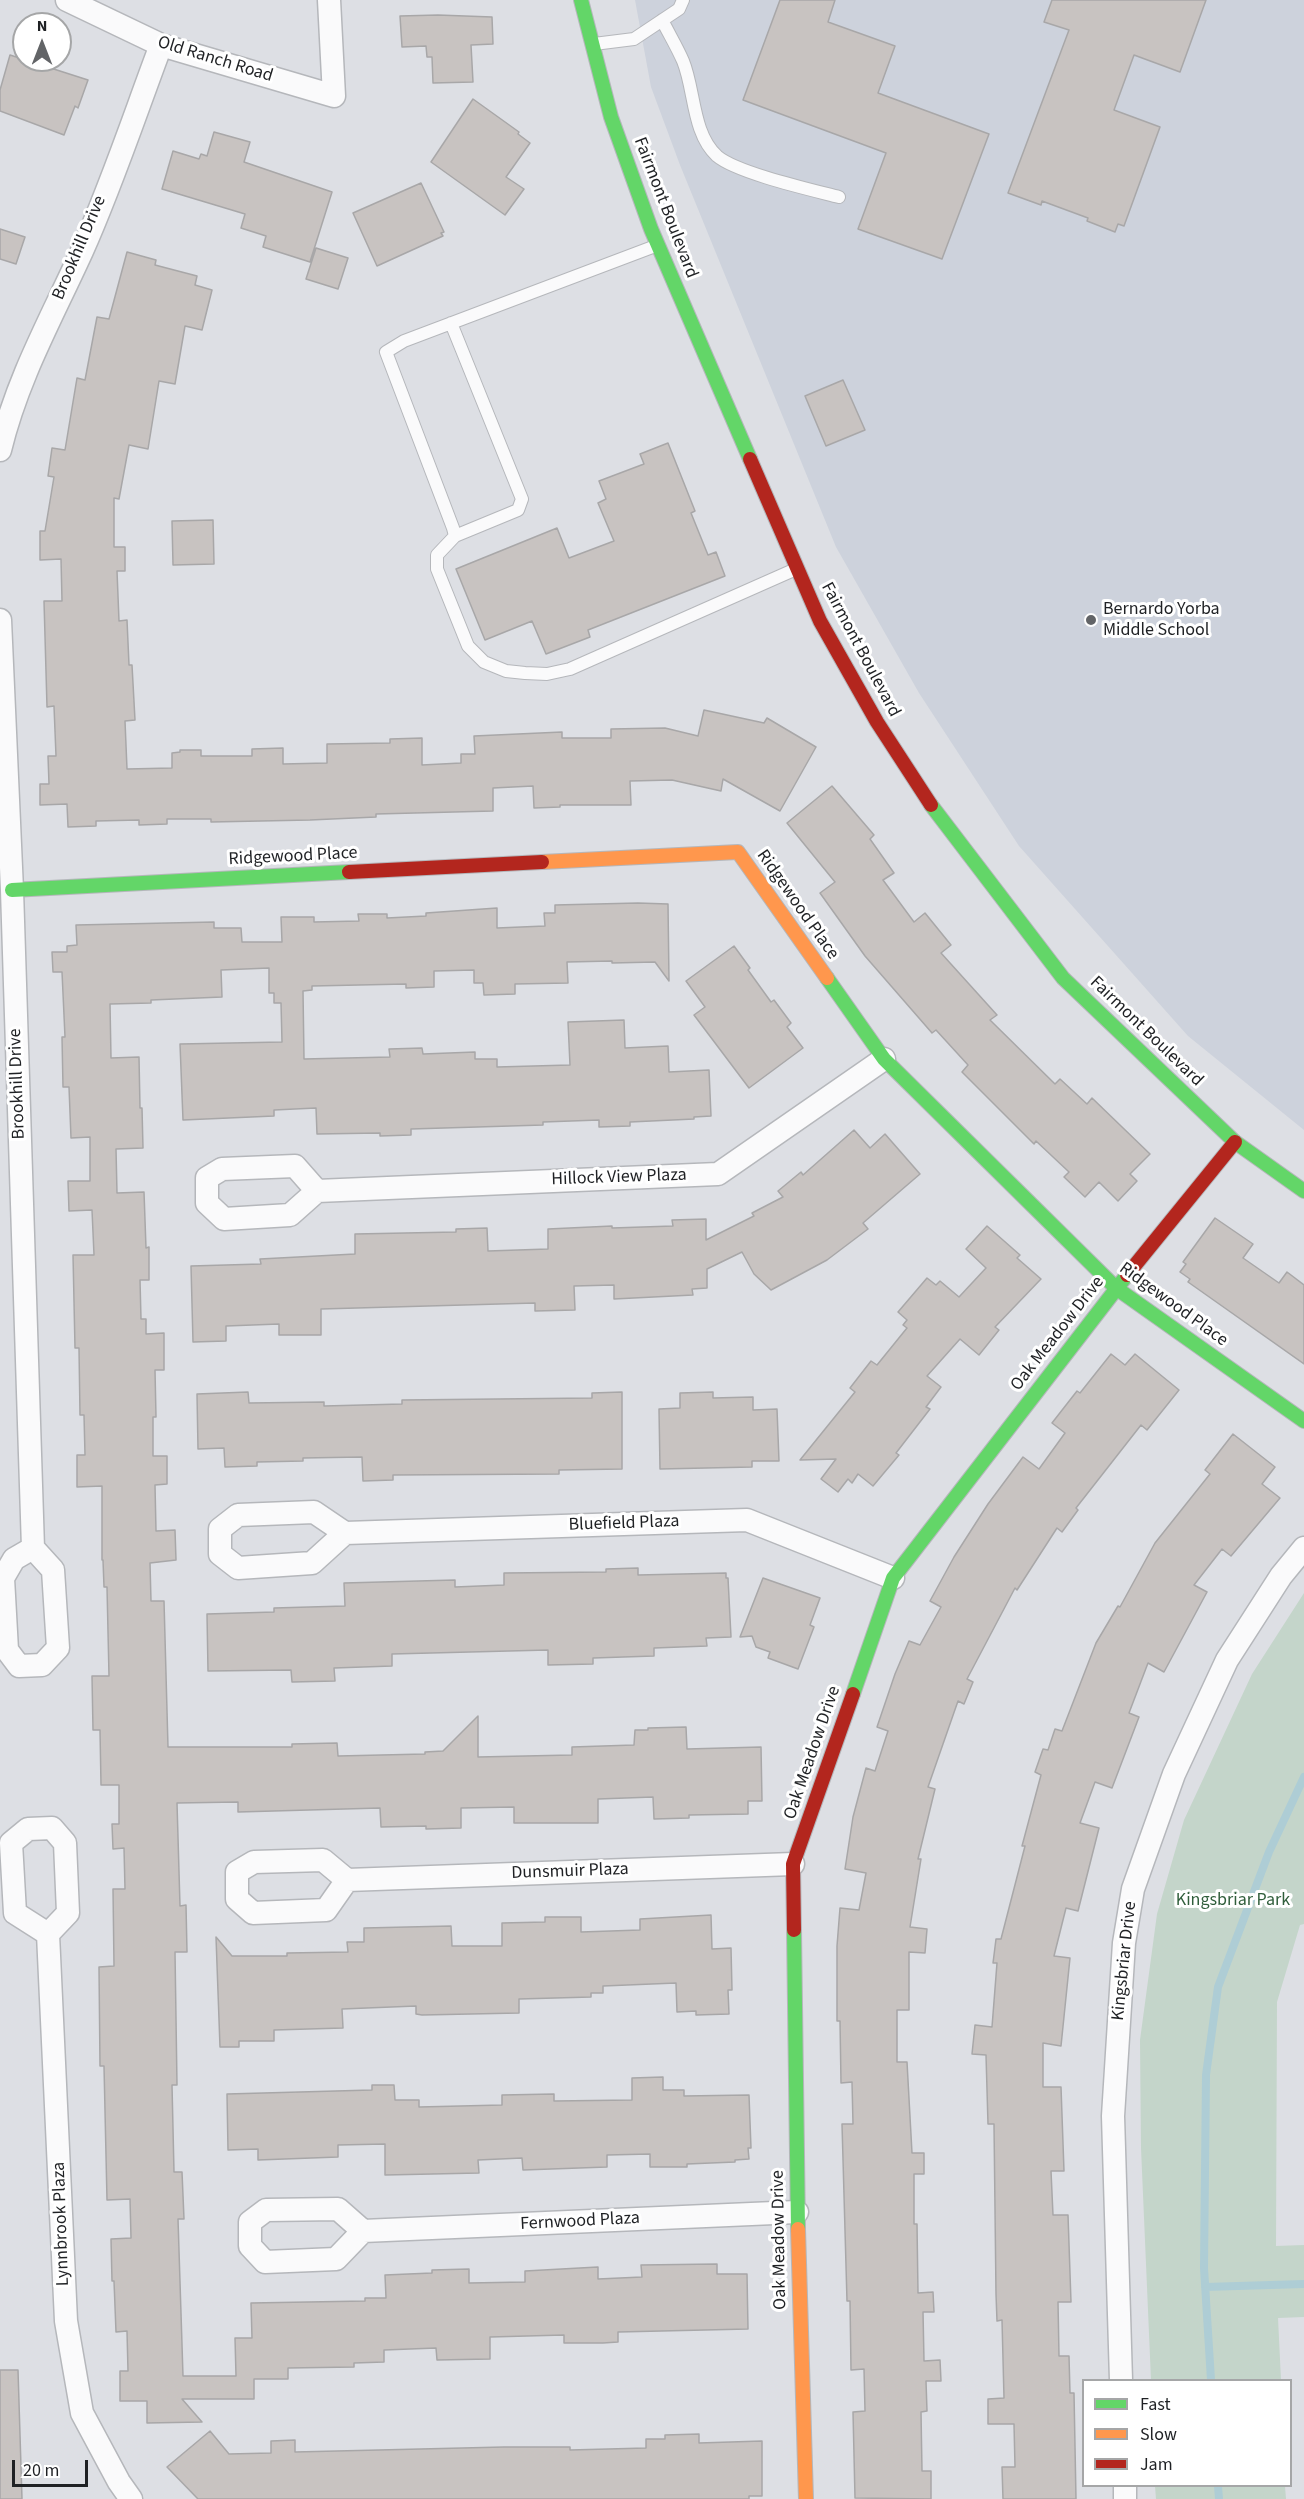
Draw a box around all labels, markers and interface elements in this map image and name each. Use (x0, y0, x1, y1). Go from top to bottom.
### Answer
north arrow (12, 12, 72, 72)
text: N (37, 15, 47, 37)
street label: Old Ranch Road (155, 32, 275, 88)
street label: Fairmont Boulevard (628, 135, 702, 281)
street label: Brookhill Drive (48, 193, 112, 303)
street label: Fairmont Boulevard (815, 579, 905, 721)
place label: Bernardo Yorba Middle School (1103, 599, 1220, 642)
marker: Bernardo Yorba Middle School (1084, 613, 1098, 627)
street label: Ridgewood Place (228, 843, 358, 871)
street label: Ridgewood Place (751, 846, 843, 964)
street label: Fairmont Boulevard (1085, 972, 1207, 1092)
street label: Brookhill Drive (5, 1028, 31, 1140)
street label: Hillock View Plaza (551, 1165, 687, 1191)
street label: Ridgewood Place (1114, 1258, 1232, 1352)
street label: Oak Meadow Drive (1007, 1272, 1109, 1396)
street label: Bluefield Plaza (568, 1511, 680, 1537)
street label: Oak Meadow Drive (780, 1683, 846, 1823)
street label: Dunsmuir Plaza (511, 1859, 629, 1885)
park label: Kingsbriar Park (1176, 1890, 1290, 1912)
street label: Kingsbriar Drive (1108, 1900, 1142, 2022)
street label: Lynnbrook Plaza (49, 2161, 75, 2287)
street label: Oak Meadow Drive (768, 2170, 792, 2310)
street label: Fernwood Plaza (520, 2208, 640, 2236)
legend (1082, 2379, 1292, 2487)
text: Fast (1140, 2392, 1171, 2417)
text: Slow (1140, 2422, 1177, 2447)
scale bar (15, 2448, 92, 2486)
text: Jam (1140, 2452, 1173, 2477)
text: 20 m (23, 2458, 59, 2483)

